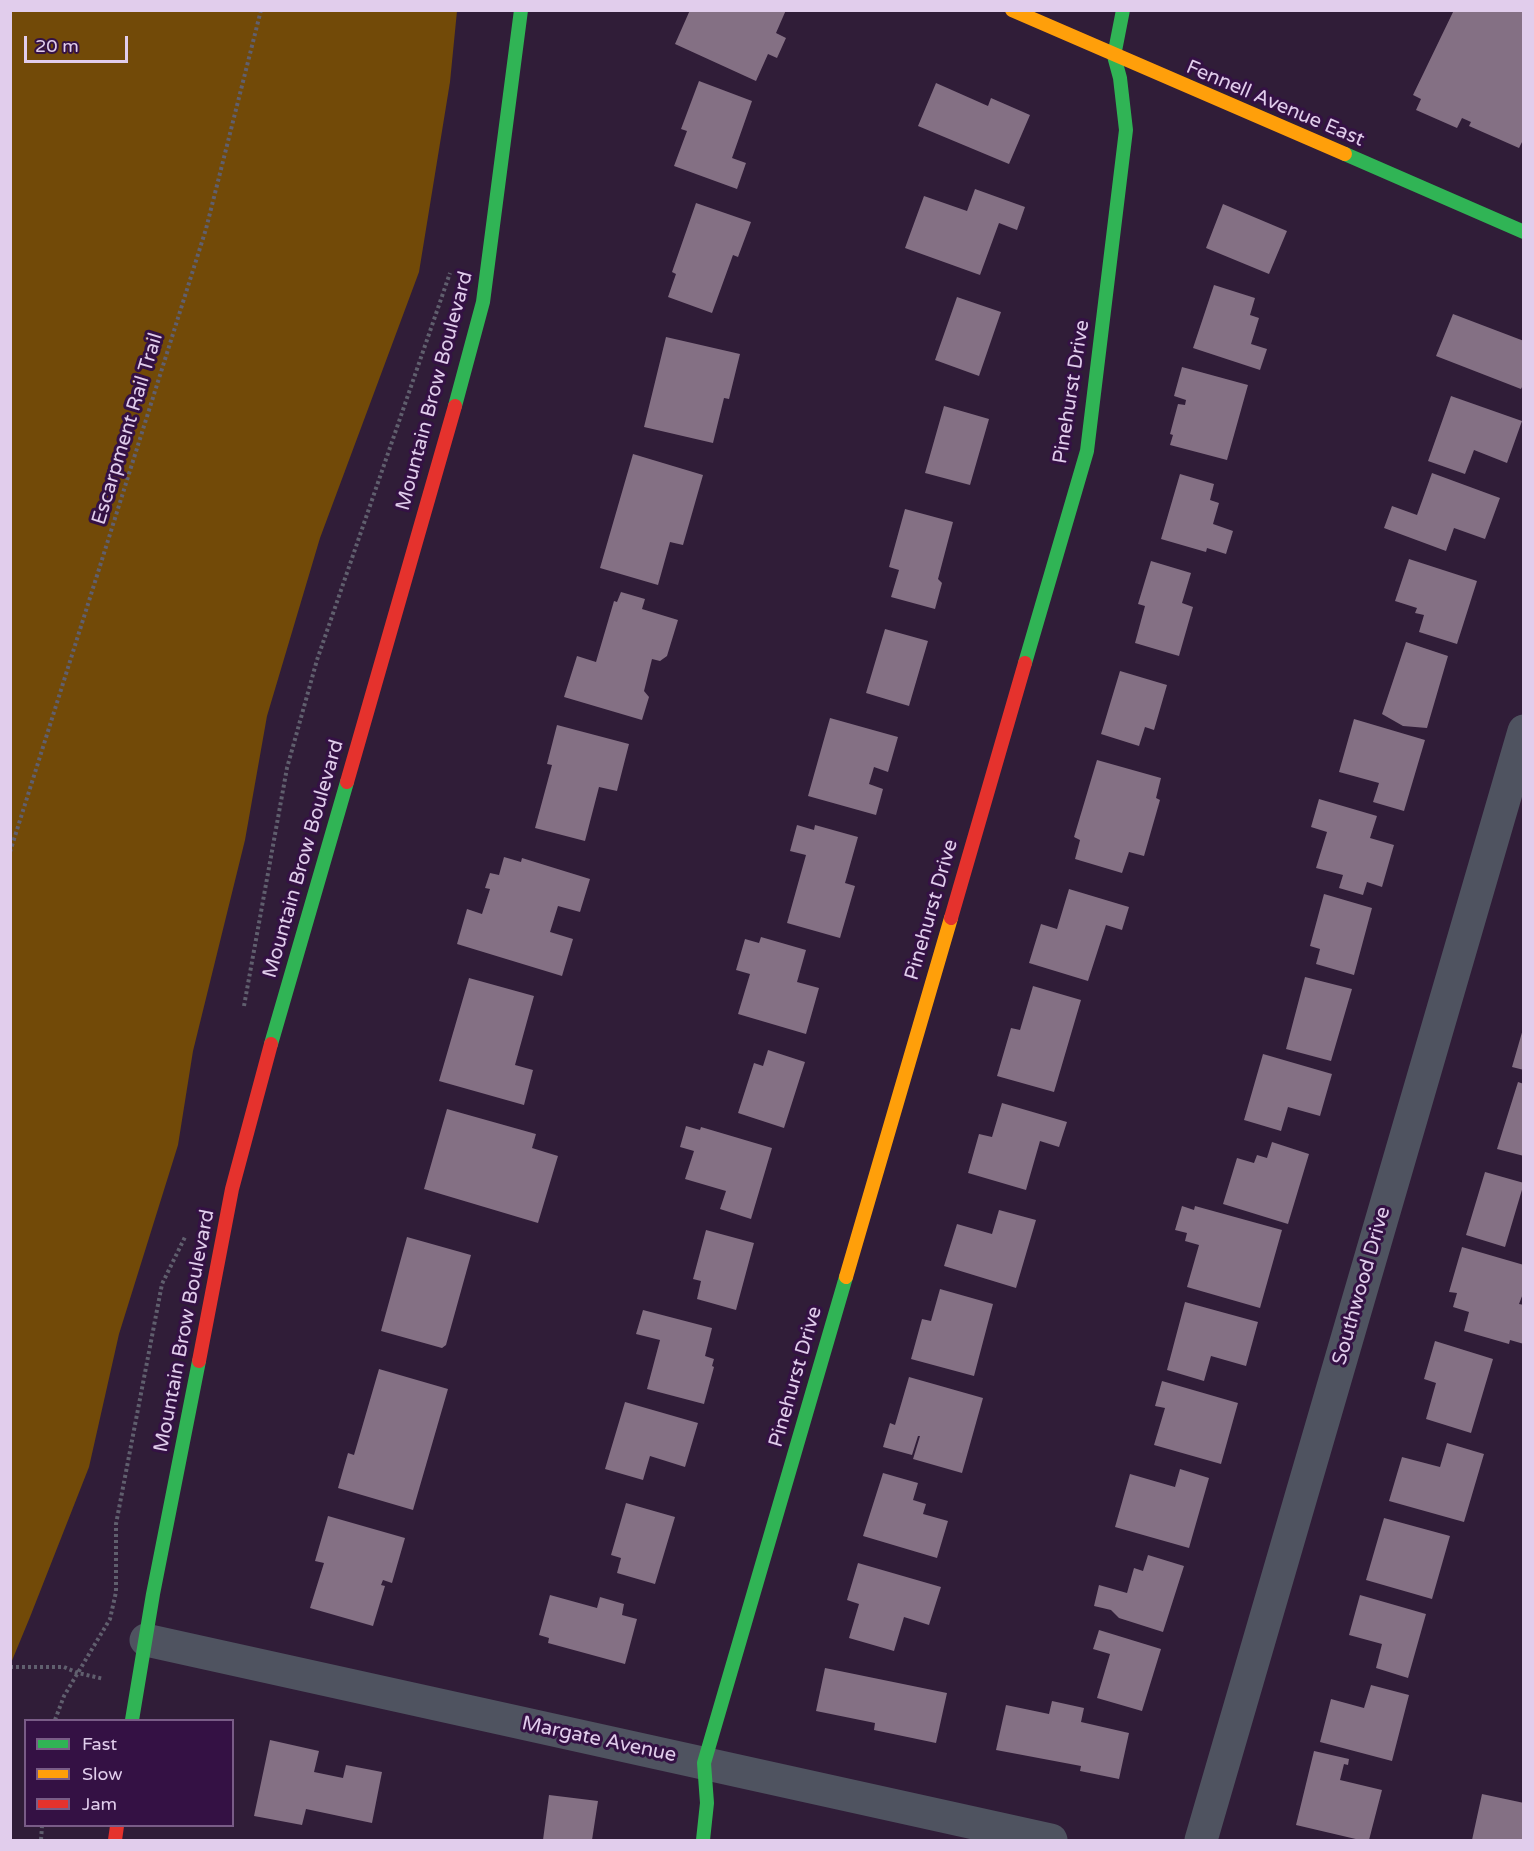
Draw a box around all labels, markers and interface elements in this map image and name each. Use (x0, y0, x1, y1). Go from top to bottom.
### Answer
scale bar (27, 24, 130, 62)
text: 20 m (35, 35, 79, 57)
street label: Fennell Avenue East (1182, 56, 1368, 152)
street label: Mountain Brow Boulevard (391, 269, 479, 513)
street label: Pinehurst Drive (1049, 318, 1095, 466)
street label: Escarpment Rail Trail (87, 330, 169, 528)
street label: Mountain Brow Boulevard (258, 737, 350, 981)
street label: Pinehurst Drive (900, 837, 964, 983)
street label: Southwood Drive (1328, 1204, 1396, 1368)
street label: Mountain Brow Boulevard (150, 1208, 220, 1454)
street label: Pinehurst Drive (764, 1304, 828, 1450)
street label: Margate Avenue (520, 1712, 678, 1768)
legend (24, 1719, 234, 1827)
text: Fast (82, 1733, 117, 1755)
text: Slow (82, 1763, 123, 1785)
text: Jam (82, 1793, 117, 1815)

